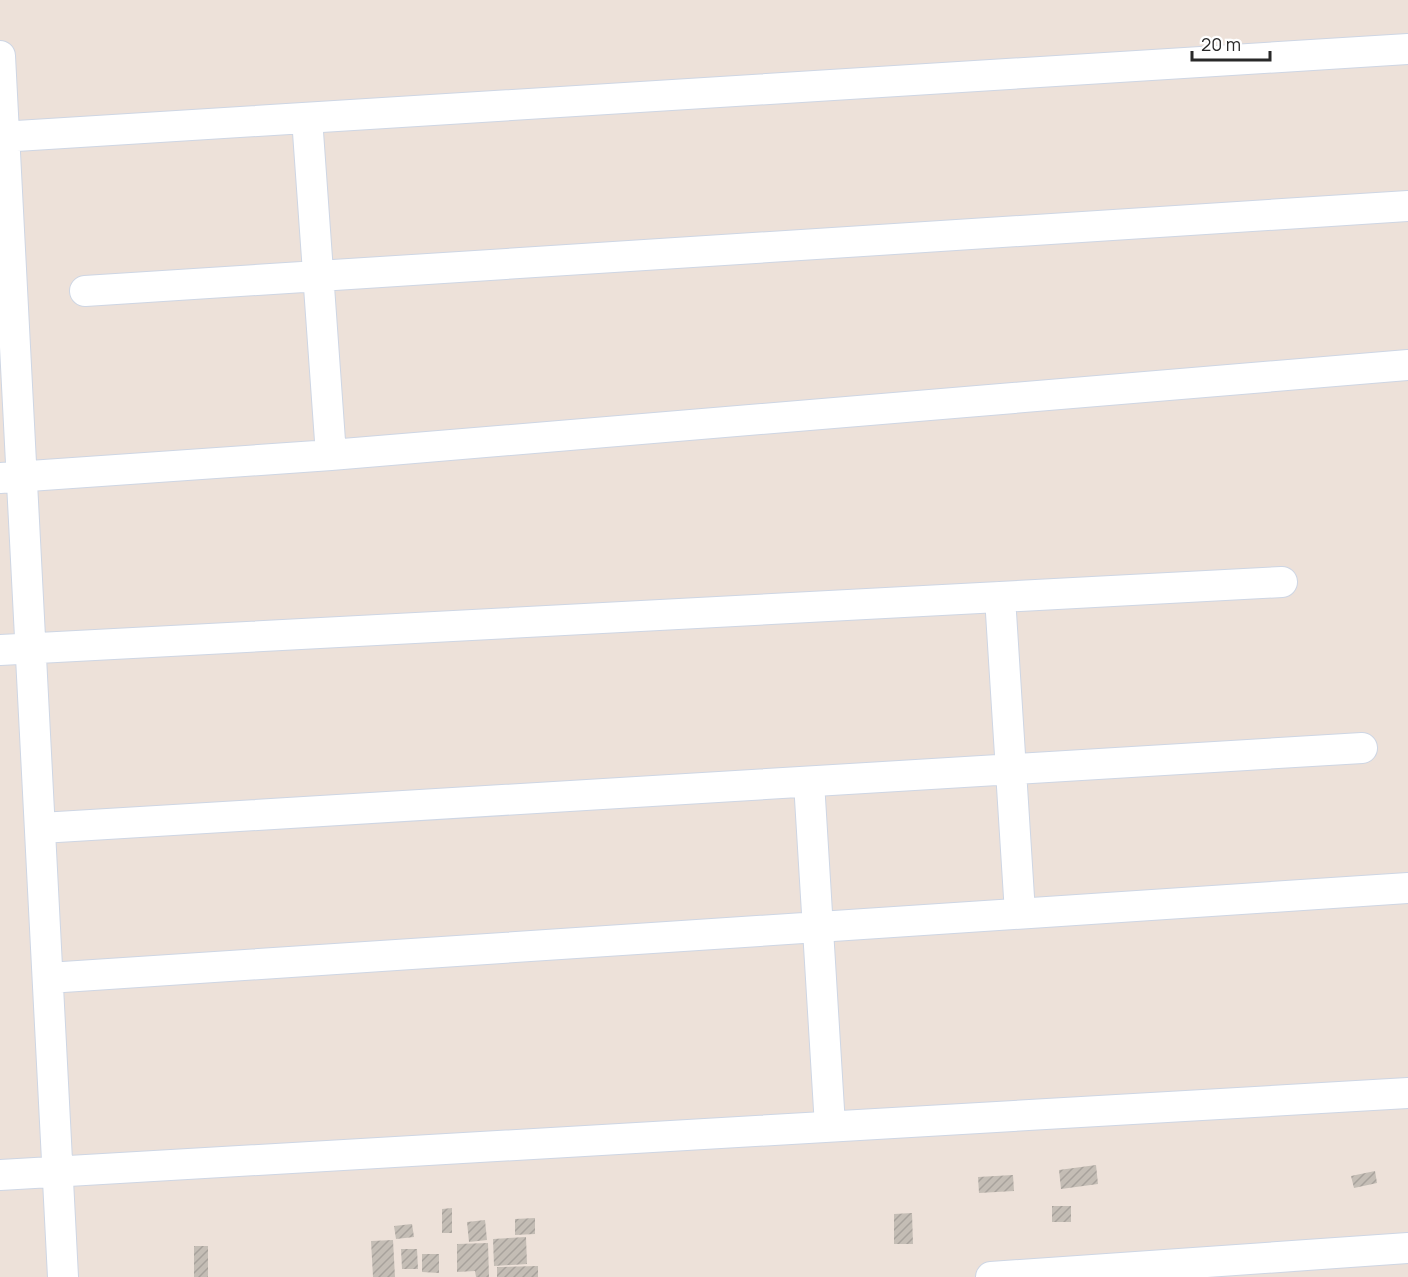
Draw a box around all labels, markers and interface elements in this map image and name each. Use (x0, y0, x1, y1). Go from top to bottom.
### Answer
scale bar (1192, 24, 1270, 62)
text: 20 m (1201, 32, 1241, 56)

